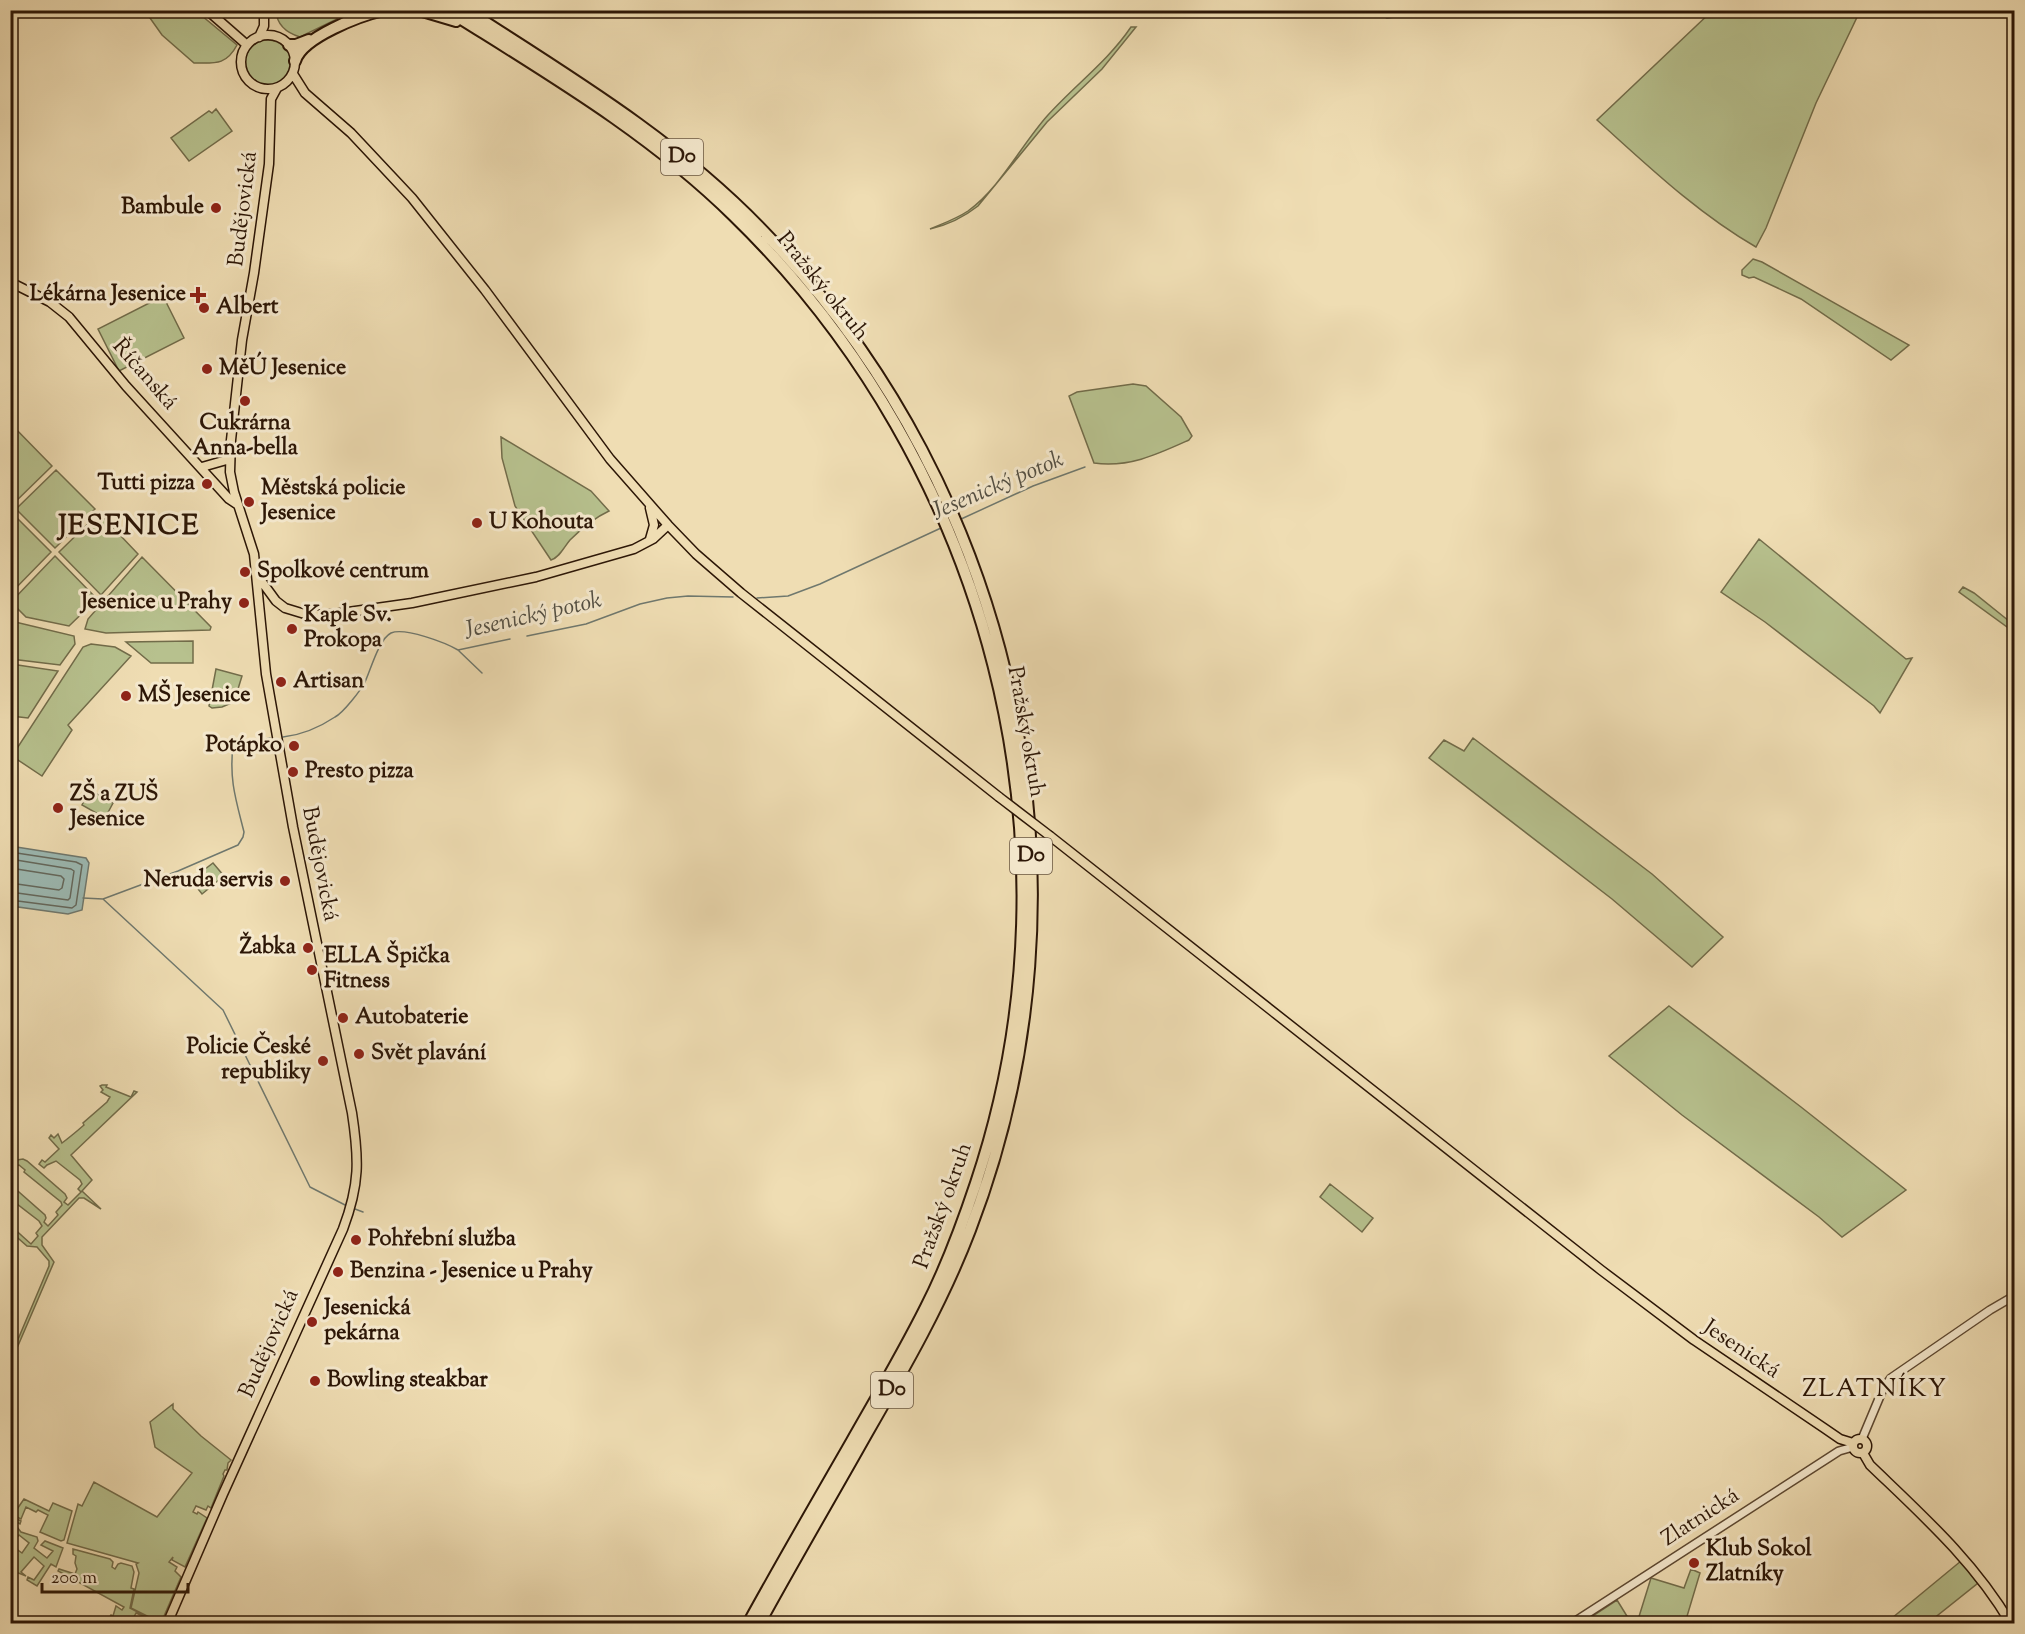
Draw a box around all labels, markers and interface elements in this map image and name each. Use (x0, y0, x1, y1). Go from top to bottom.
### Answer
road number: D0 (661, 139, 703, 175)
street label: Budějovická (221, 149, 267, 269)
place label: Bambule (121, 192, 204, 224)
marker: Bambule (209, 201, 223, 215)
street label: Pražský okruh (768, 226, 876, 348)
place label: Lékárna Jesenice (30, 279, 186, 311)
marker: Lékárna Jesenice (191, 288, 205, 302)
place label: Albert (216, 292, 279, 324)
marker: Albert (197, 301, 211, 315)
street label: Říčanská (104, 331, 185, 418)
place label: MěÚ Jesenice (219, 351, 346, 385)
marker: MěÚ Jesenice (200, 362, 214, 376)
marker: Cukrárna Anna-bella (238, 394, 252, 408)
place label: Cukrárna Anna-bella (192, 408, 299, 465)
water label: Jesenický potok (926, 443, 1069, 529)
place label: Tutti pizza (98, 468, 196, 500)
place label: Městská policie Jesenice (259, 473, 406, 530)
marker: Tutti pizza (200, 477, 214, 491)
marker: Městská policie Jesenice (242, 495, 256, 509)
district label: JESENICE (56, 507, 200, 547)
place label: U Kohouta (489, 507, 594, 539)
marker: U Kohouta (470, 516, 484, 530)
place label: Spolkové centrum (257, 556, 430, 588)
marker: Spolkové centrum (238, 565, 252, 579)
water label: Jesenický potok (460, 584, 605, 649)
place label: Jesenice u Prahy (79, 587, 232, 619)
marker: Jesenice u Prahy (237, 596, 251, 610)
place label: Kaple Sv. Prokopa (304, 600, 392, 657)
marker: Kaple Sv. Prokopa (285, 622, 299, 636)
street label: Pražský okruh (998, 664, 1052, 800)
place label: Artisan (293, 666, 364, 698)
marker: Artisan (274, 675, 288, 689)
place label: MŠ Jesenice (138, 679, 251, 712)
marker: MŠ Jesenice (119, 689, 133, 703)
place label: Potápko (205, 730, 282, 762)
marker: Potápko (287, 739, 301, 753)
place label: Presto pizza (305, 756, 415, 788)
marker: Presto pizza (286, 765, 300, 779)
place label: ZŠ a ZUŠ Jesenice (68, 778, 158, 836)
marker: ZŠ a ZUŠ Jesenice (51, 801, 65, 815)
street label: Budějovická (292, 804, 346, 924)
road number: D0 (1010, 838, 1052, 874)
place label: Neruda servis (144, 865, 273, 897)
marker: Neruda servis (278, 874, 292, 888)
place label: Žabka (240, 931, 297, 964)
place label: ELLA Špička Fitness (324, 940, 451, 998)
marker: Žabka (301, 941, 315, 955)
marker: ELLA Špička Fitness (305, 963, 319, 977)
place label: Autobaterie (355, 1002, 469, 1034)
marker: Autobaterie (336, 1011, 350, 1025)
place label: Policie České republiky (186, 1031, 311, 1089)
place label: Svět plavání (371, 1038, 487, 1070)
marker: Svět plavání (352, 1047, 366, 1061)
marker: Policie České republiky (316, 1054, 330, 1068)
street label: Pražský okruh (906, 1138, 982, 1273)
place label: Pohřební služba (368, 1224, 517, 1256)
marker: Pohřební služba (349, 1233, 363, 1247)
place label: Benzina - Jesenice u Prahy (350, 1256, 593, 1288)
marker: Benzina - Jesenice u Prahy (331, 1265, 345, 1279)
street label: Budějovická (232, 1285, 308, 1403)
place label: Jesenická pekárna (322, 1293, 411, 1350)
street label: Jesenická (1695, 1312, 1786, 1387)
marker: Jesenická pekárna (305, 1315, 319, 1329)
place label: Bowling steakbar (327, 1365, 488, 1397)
district label: ZLATNÍKY (1802, 1371, 1948, 1408)
road number: D0 (871, 1372, 913, 1408)
marker: Bowling steakbar (308, 1374, 322, 1388)
street label: Zlatnická (1656, 1481, 1746, 1555)
place label: Klub Sokol Zlatníky (1706, 1534, 1813, 1591)
scale bar (42, 1556, 188, 1594)
marker: Klub Sokol Zlatníky (1687, 1556, 1701, 1570)
text: 200 m (51, 1566, 97, 1592)

